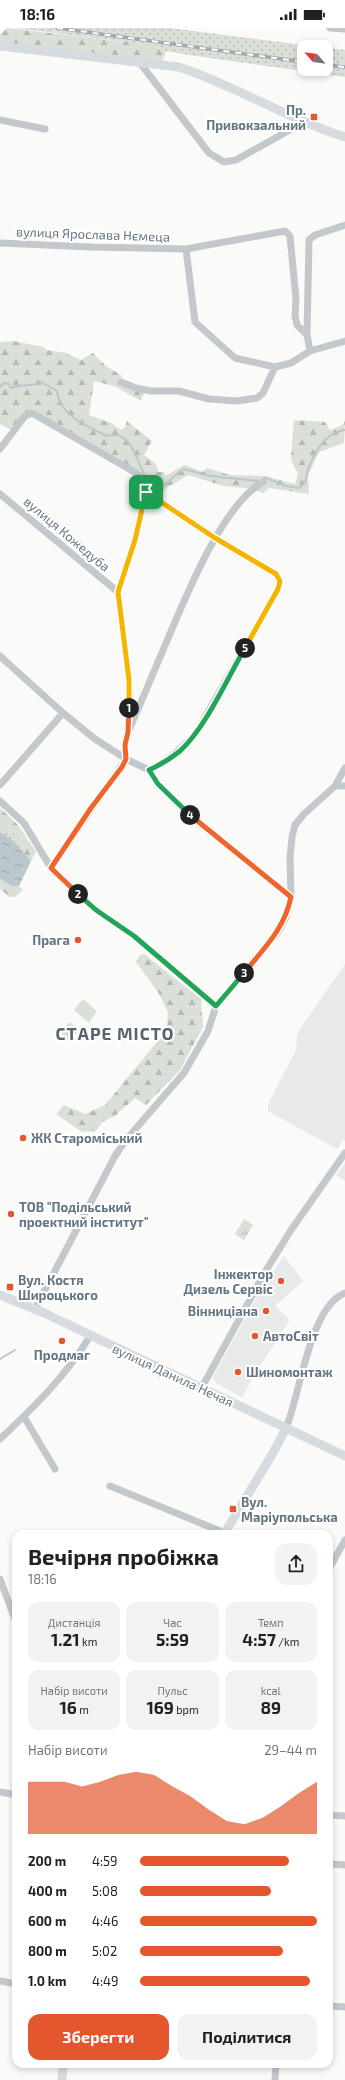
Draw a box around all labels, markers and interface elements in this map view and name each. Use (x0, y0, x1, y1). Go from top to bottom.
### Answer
text: 18:16 (20, 5, 55, 23)
north arrow (297, 40, 333, 76)
map controls (297, 40, 333, 76)
place label: Пр. Привокзальний (206, 102, 306, 133)
marker: Пр. Привокзальний (309, 112, 319, 122)
street label: вулиця Ярослава Нємеца (16, 223, 170, 245)
pin (129, 475, 163, 509)
icon: arrive (135, 481, 157, 503)
street label: вулиця Кожедуба (21, 493, 113, 575)
pin: 5 (235, 638, 255, 658)
text: 5 (242, 641, 248, 654)
pin: 1 (119, 698, 139, 718)
text: 1 (127, 701, 131, 714)
pin: 4 (180, 805, 200, 825)
text: 4 (186, 808, 194, 821)
pin: 2 (68, 884, 88, 904)
text: 2 (75, 887, 81, 900)
place label: Прага (32, 932, 70, 948)
marker: Прага (73, 935, 83, 945)
pin: 3 (234, 963, 254, 983)
text: 3 (241, 966, 247, 979)
district label: СТАРЕ МІСТО (56, 1023, 174, 1043)
place label: ЖК Староміський (31, 1130, 142, 1146)
marker: ЖК Староміський (18, 1133, 28, 1143)
place label: ТОВ "Подільський проектний інститут" (19, 1199, 149, 1230)
marker: ТОВ "Подільський проектний інститут" (6, 1209, 16, 1219)
place label: Інжектор Дизель Сервіс (183, 1266, 273, 1297)
place label: Вул. Костя Широцького (18, 1272, 98, 1303)
marker: Інжектор Дизель Сервіс (276, 1276, 286, 1286)
marker: Вул. Костя Широцького (5, 1282, 15, 1292)
place label: Вінниціана (188, 1303, 258, 1319)
marker: Вінниціана (261, 1306, 271, 1316)
place label: АвтоСвіт (263, 1328, 319, 1344)
marker: АвтоСвіт (250, 1331, 260, 1341)
marker: Продмаг (57, 1336, 67, 1346)
street label: вулиця Данила Нечая (110, 1340, 236, 1410)
place label: Продмаг (34, 1347, 90, 1363)
place label: Шиномонтаж (246, 1364, 333, 1380)
marker: Шиномонтаж (233, 1367, 243, 1377)
place label: Вул. Маріупольська (241, 1494, 338, 1525)
marker: Вул. Маріупольська (228, 1504, 238, 1514)
text: Вечірня пробіжка (28, 1543, 219, 1569)
button: share (275, 1543, 317, 1585)
text: 18:16 (28, 1571, 57, 1587)
text: Дистанція (48, 1616, 100, 1629)
text: Час (163, 1616, 182, 1629)
text: Темп (258, 1616, 284, 1629)
text: 1.21 (51, 1629, 80, 1649)
text: 5:59 (156, 1629, 189, 1649)
text: 4:57 (242, 1629, 276, 1649)
text: km (80, 1635, 97, 1648)
text: /km (276, 1635, 299, 1648)
text: Набір висоти (41, 1684, 108, 1697)
text: Пульс (157, 1684, 188, 1697)
text: kcal (261, 1684, 281, 1697)
text: 16 (59, 1697, 77, 1717)
text: 169 (146, 1697, 174, 1717)
text: 89 (261, 1697, 281, 1717)
text: m (77, 1703, 89, 1716)
text: bpm (174, 1703, 199, 1716)
text: Набір висоти (28, 1742, 108, 1758)
text: 29–44 m (264, 1742, 317, 1758)
text: 200 m (28, 1853, 66, 1869)
text: 4:59 (92, 1853, 117, 1869)
text: 400 m (28, 1883, 67, 1899)
text: 5:08 (92, 1883, 118, 1899)
text: 600 m (28, 1913, 66, 1929)
text: 4:46 (92, 1913, 119, 1929)
text: 800 m (28, 1943, 67, 1959)
text: 5:02 (92, 1943, 117, 1959)
text: 1.0 km (28, 1973, 67, 1989)
text: 4:49 (92, 1973, 119, 1989)
button: Зберегти (28, 2014, 169, 2060)
button: Поділитися (177, 2014, 317, 2060)

